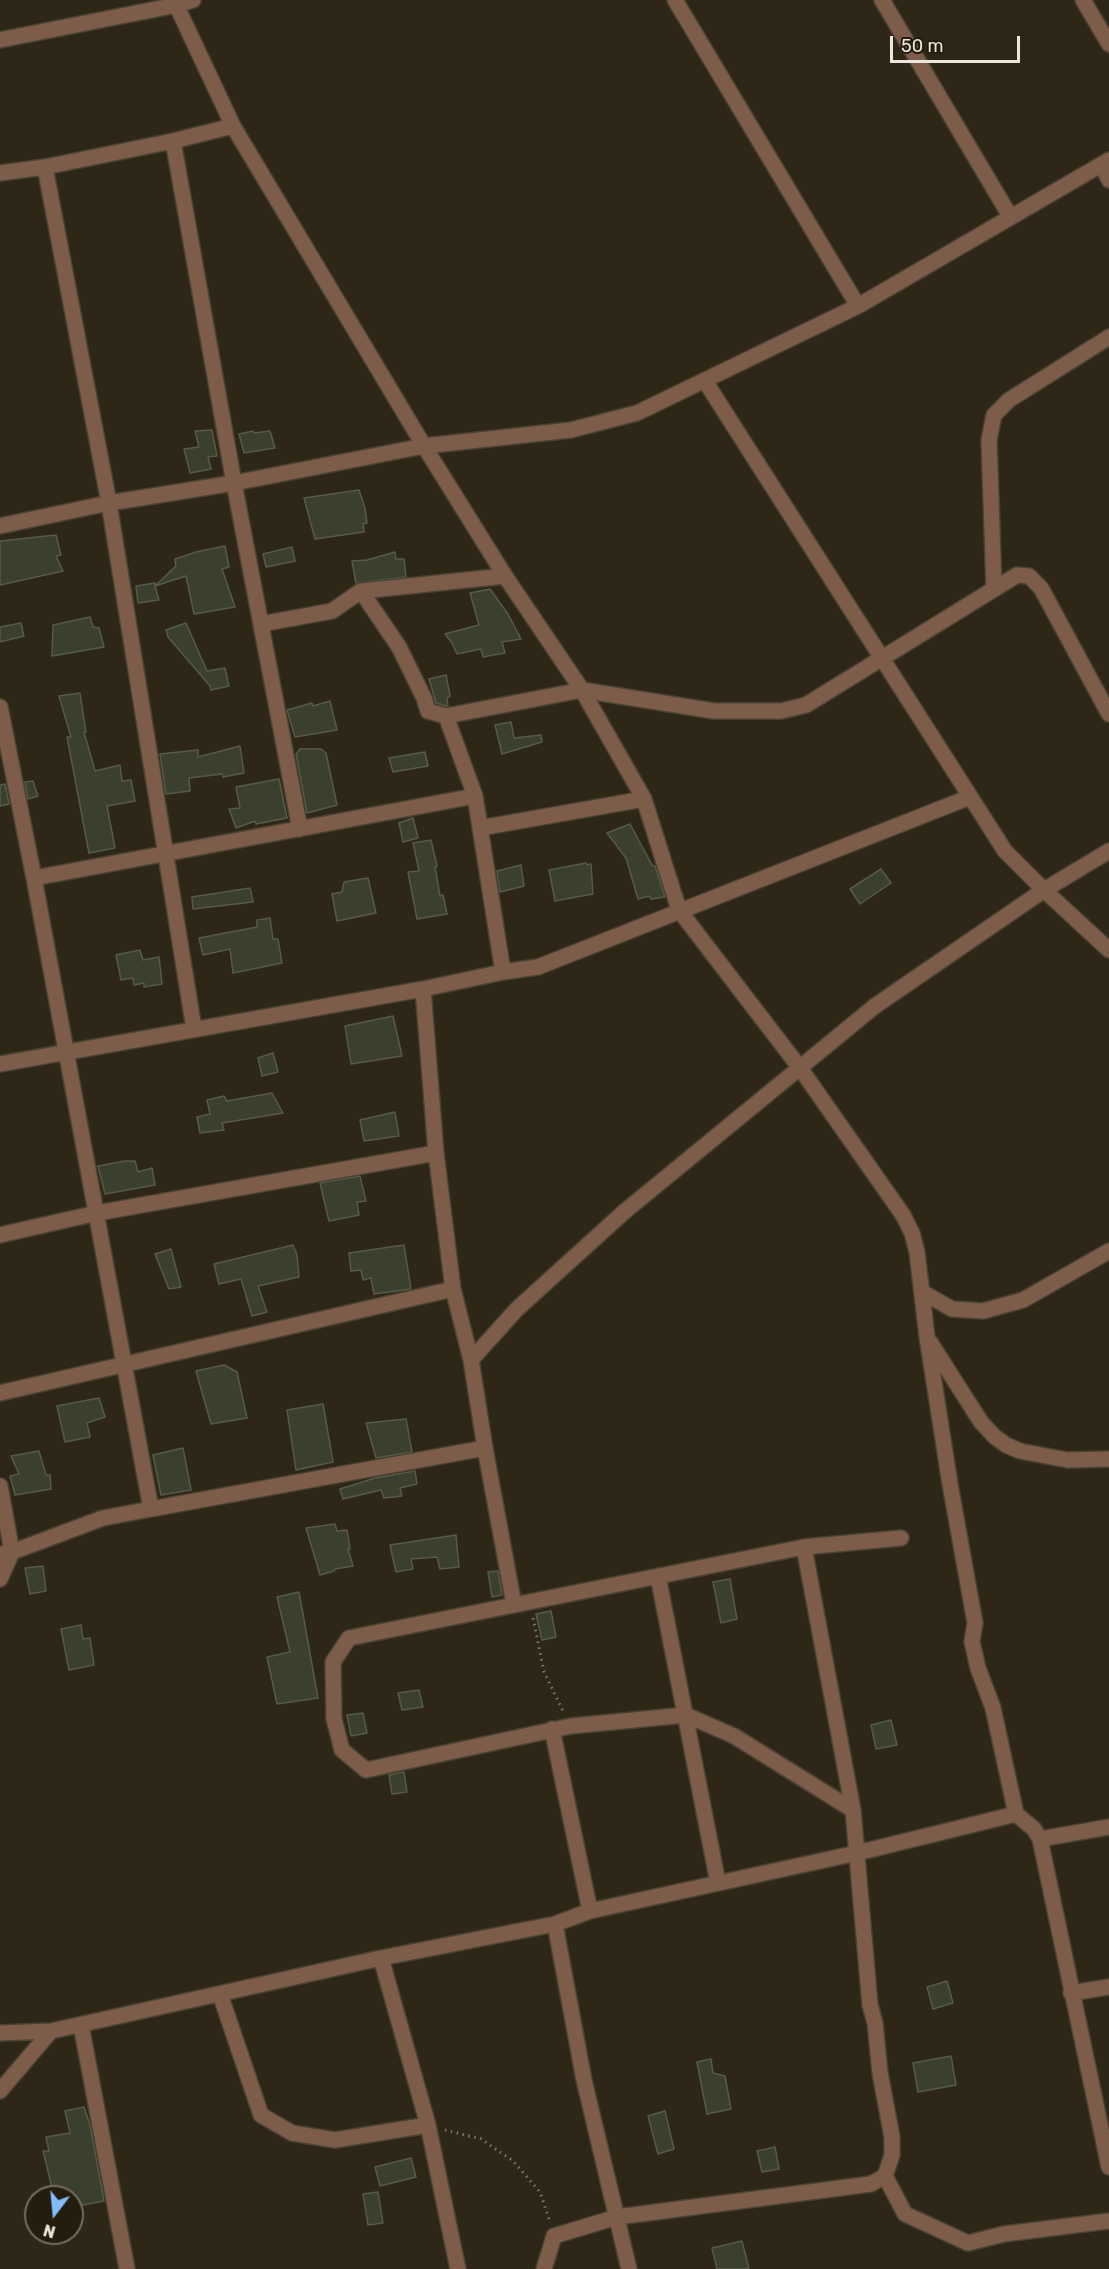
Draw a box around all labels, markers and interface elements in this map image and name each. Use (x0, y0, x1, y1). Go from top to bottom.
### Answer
scale bar (893, 24, 1024, 62)
text: 50 m (901, 35, 944, 57)
north arrow (24, 2185, 84, 2245)
text: N (41, 2220, 58, 2242)

